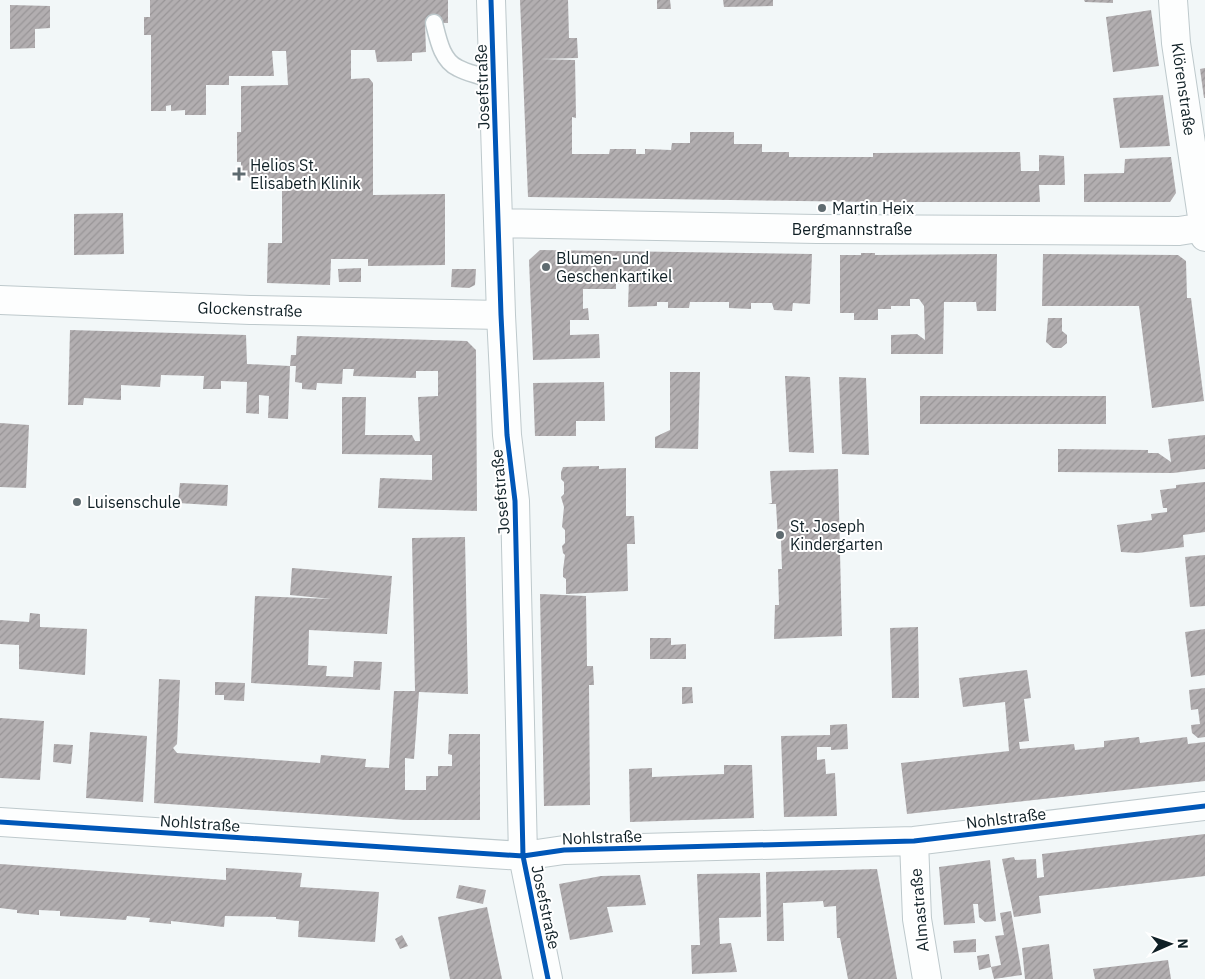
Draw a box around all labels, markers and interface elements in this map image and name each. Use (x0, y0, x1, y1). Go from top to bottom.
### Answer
street label: Klörenstraße (1168, 41, 1200, 137)
street label: Josefstraße (471, 44, 493, 130)
place label: Helios St. Elisabeth Klinik (250, 155, 361, 193)
marker: Helios St. Elisabeth Klinik (232, 167, 246, 181)
place label: Martin Heix (832, 198, 914, 218)
marker: Martin Heix (816, 202, 828, 214)
street label: Bergmannstraße (792, 219, 912, 239)
place label: Blumen- und Geschenkartikel (556, 248, 672, 286)
marker: Blumen- und Geschenkartikel (540, 261, 552, 273)
street label: Glockenstraße (197, 297, 303, 321)
street label: Josefstraße (486, 448, 514, 535)
place label: Luisenschule (87, 492, 181, 512)
marker: Luisenschule (71, 496, 83, 508)
place label: St. Joseph Kindergarten (790, 516, 883, 554)
marker: St. Joseph Kindergarten (774, 529, 786, 541)
street label: Nohlstraße (965, 803, 1047, 833)
street label: Nohlstraße (159, 810, 241, 836)
street label: Nohlstraße (561, 826, 643, 848)
street label: Josefstraße (527, 863, 565, 951)
street label: Almastraße (905, 867, 933, 953)
north arrow (1145, 919, 1195, 969)
text: N (1174, 938, 1192, 949)

